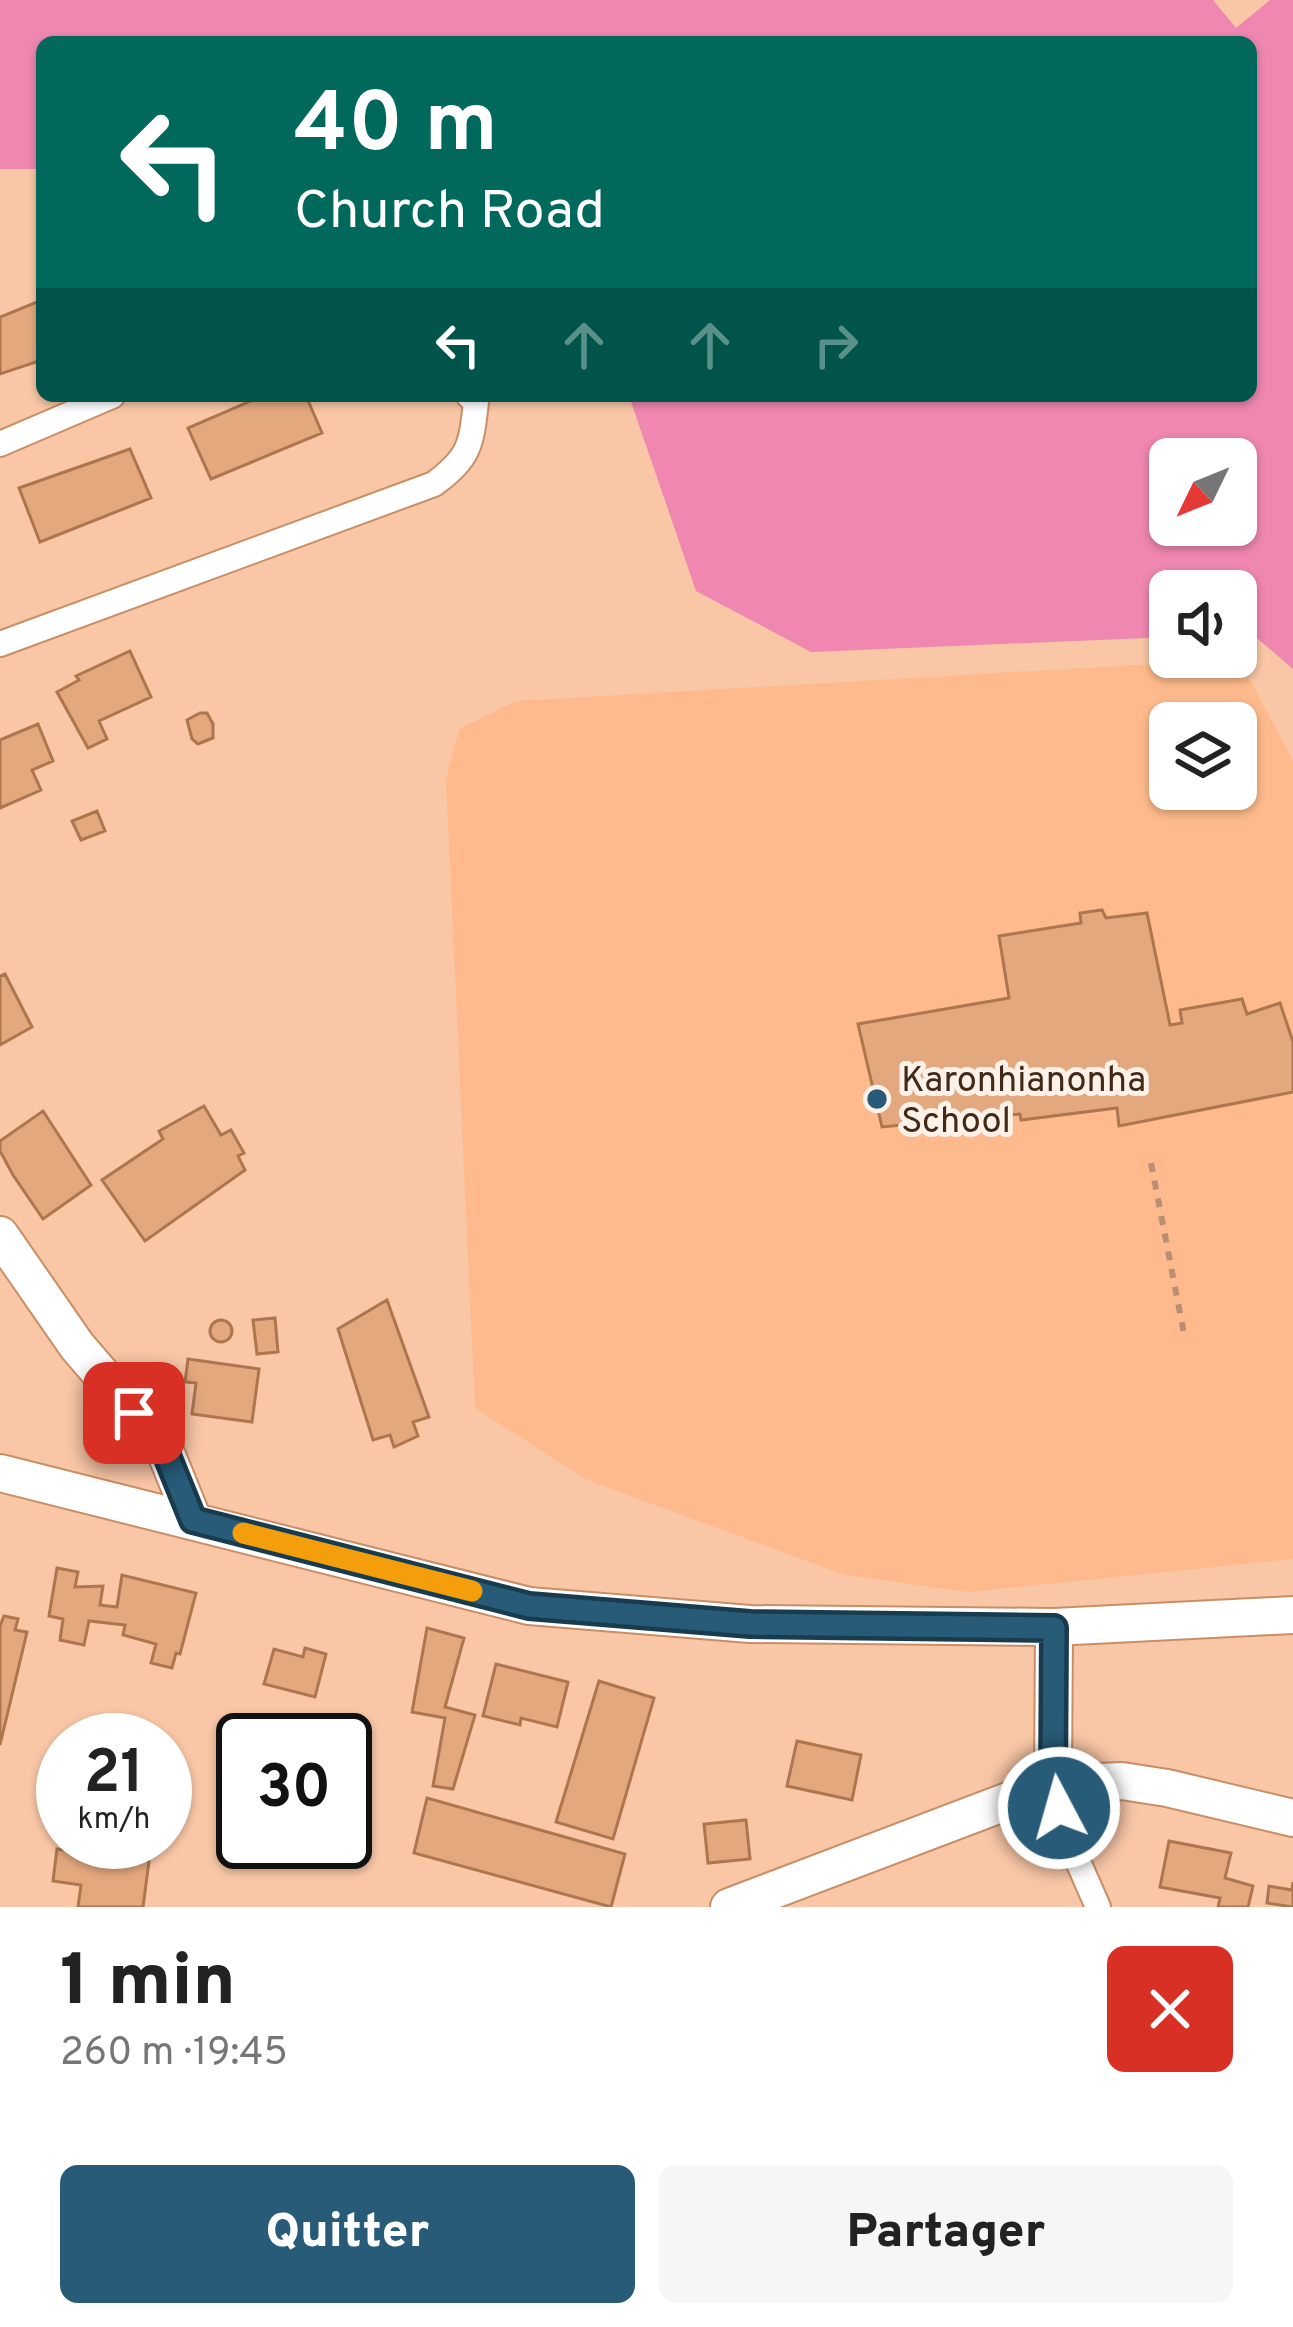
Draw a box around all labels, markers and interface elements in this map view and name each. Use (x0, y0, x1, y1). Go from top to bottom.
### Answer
text: 40 m (294, 75, 498, 181)
icon: left (96, 84, 252, 240)
text: Church Road (294, 179, 605, 248)
icon: left (425, 312, 491, 378)
icon: ahead (551, 312, 617, 378)
icon: ahead (677, 312, 743, 378)
icon: right (803, 312, 869, 378)
north arrow (1149, 438, 1257, 546)
map controls (1149, 438, 1257, 810)
button: sound (1149, 570, 1257, 678)
button: layers (1149, 702, 1257, 810)
place label: Karonhianonha School (901, 1059, 1146, 1146)
marker: Karonhianonha School (864, 1086, 890, 1112)
pin (83, 1362, 185, 1464)
icon: arrive (101, 1380, 167, 1446)
speed limit sign: 30 (216, 1713, 372, 1869)
text: 21 (84, 1738, 144, 1814)
position arrow (996, 1745, 1122, 1871)
text: km/h (78, 1802, 150, 1839)
text: 1 min (60, 1939, 236, 2031)
button: close (1107, 1946, 1233, 2072)
text: 260 m · 19:45 (60, 2030, 288, 2079)
button: Quitter (60, 2165, 635, 2303)
button: Partager (659, 2165, 1233, 2303)

